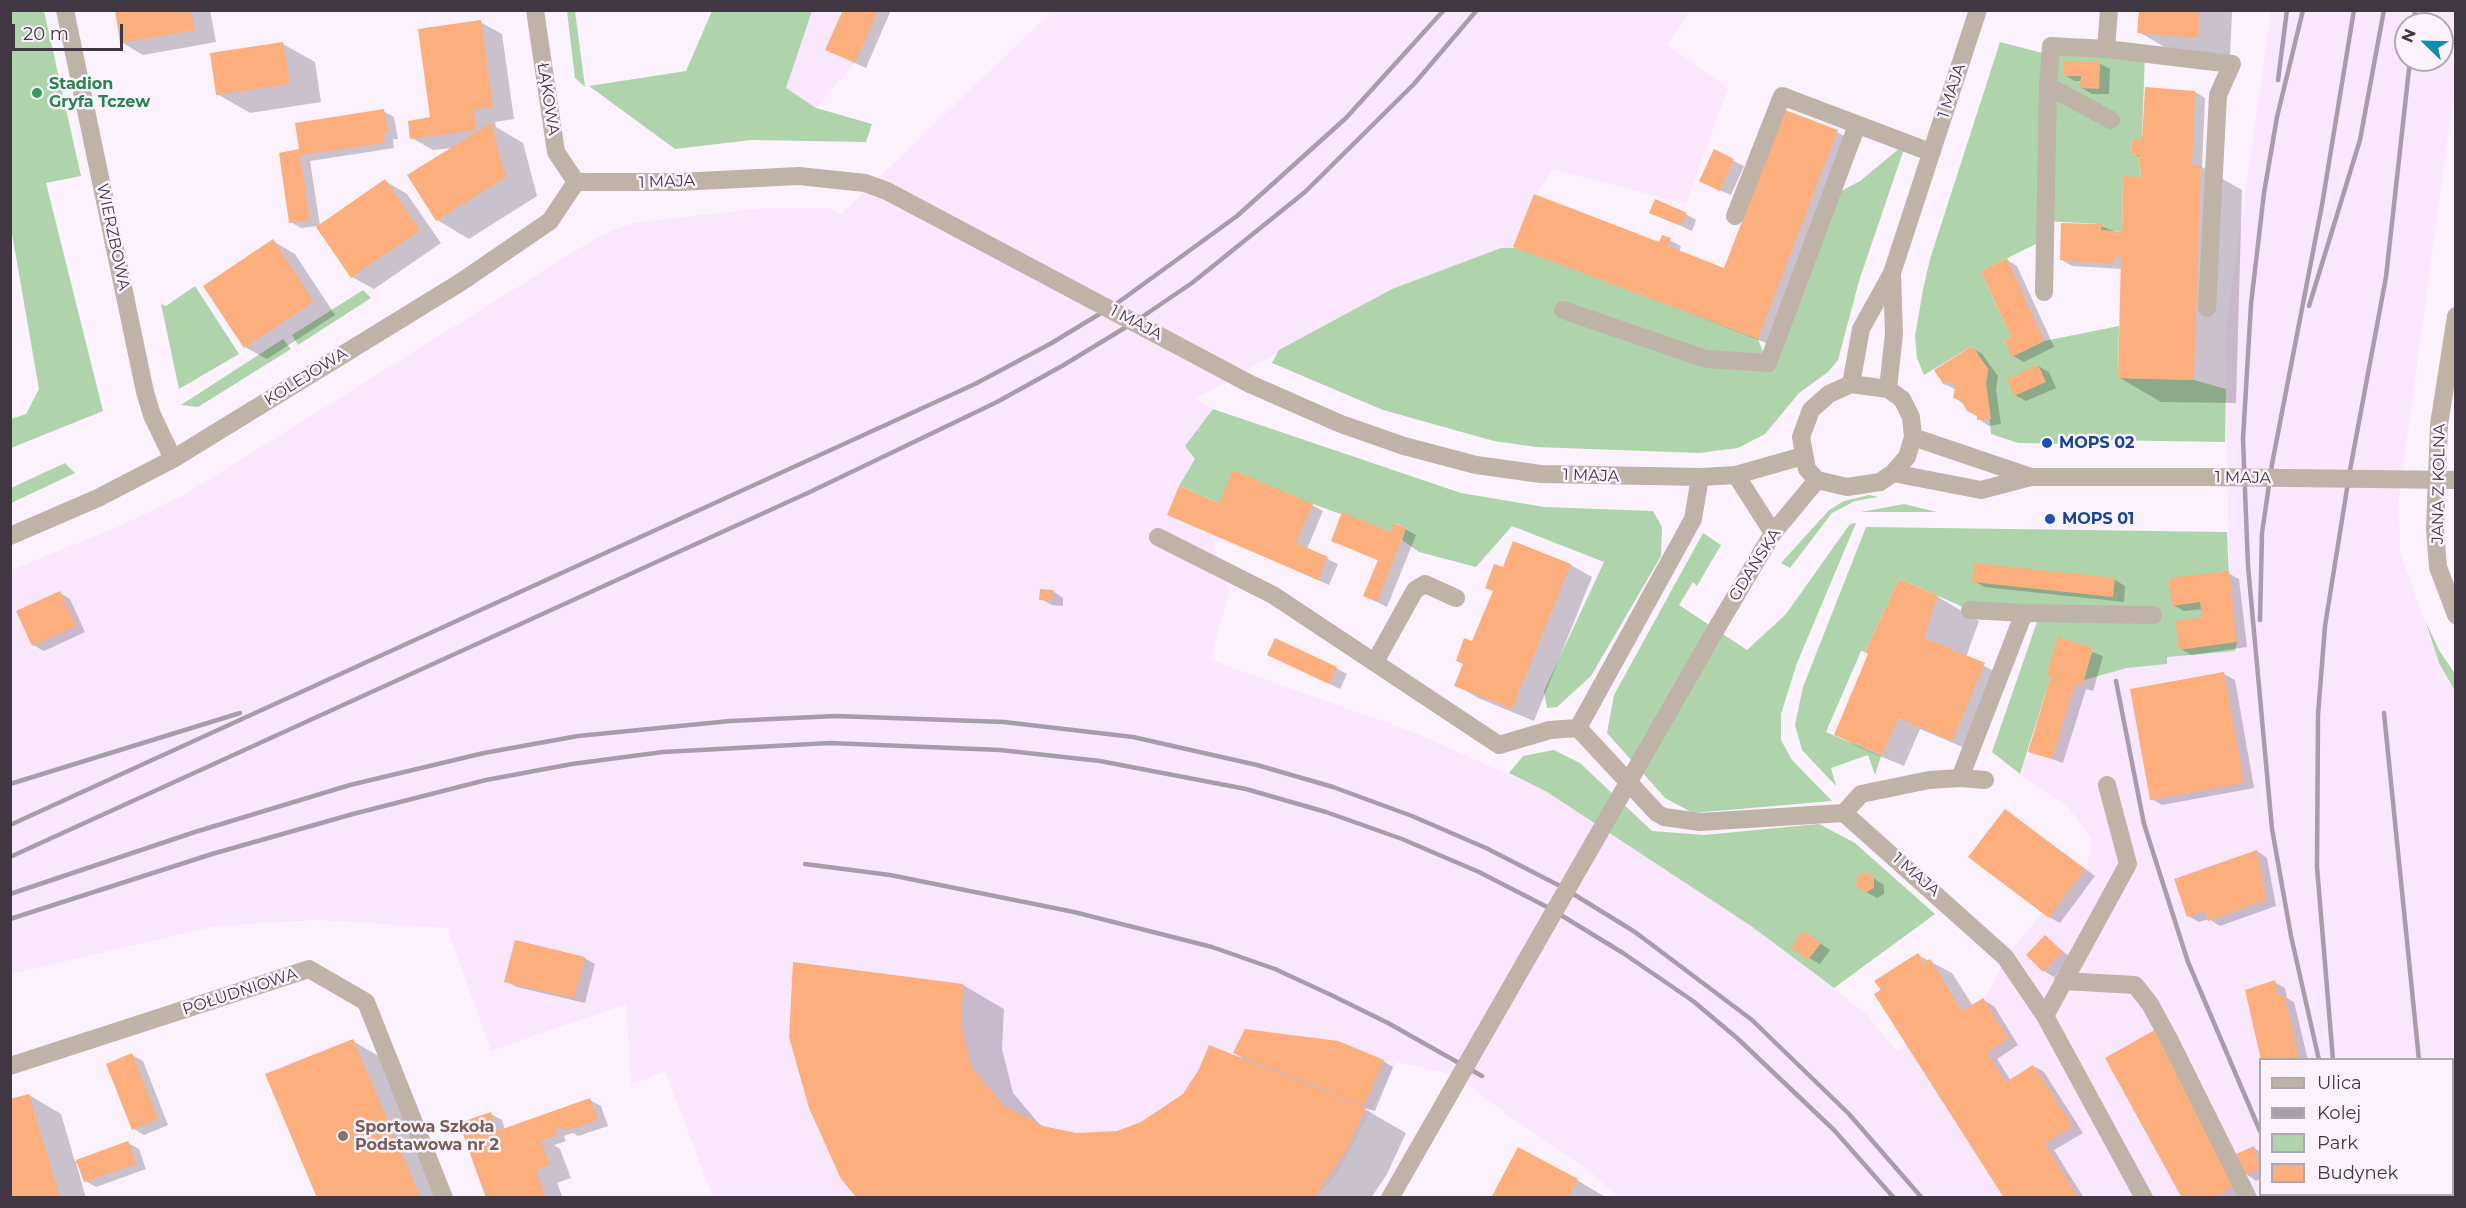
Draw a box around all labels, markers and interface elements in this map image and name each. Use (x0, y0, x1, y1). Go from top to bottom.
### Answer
scale bar (15, 12, 126, 50)
north arrow (2394, 12, 2454, 72)
text: 20 m (23, 23, 69, 45)
text: N (2398, 26, 2420, 45)
street label: ŁĄKOWA (533, 61, 563, 137)
street label: 1 MAJA (1934, 61, 1970, 121)
place label: Stadion Gryfa Tczew (49, 74, 150, 112)
marker: Stadion Gryfa Tczew (30, 86, 44, 100)
street label: 1 MAJA (639, 171, 695, 193)
street label: WIERZBOWA (92, 182, 134, 292)
street label: 1 MAJA (1107, 301, 1165, 345)
street label: KOLEJOWA (261, 344, 351, 410)
street label: JANA Z KOLNA (2428, 424, 2450, 544)
place label: MOPS 02 (2059, 433, 2134, 453)
marker: MOPS 02 (2040, 436, 2054, 450)
street label: 1 MAJA (1563, 465, 1619, 487)
street label: 1 MAJA (2215, 468, 2271, 488)
place label: MOPS 01 (2062, 509, 2134, 529)
marker: MOPS 01 (2043, 512, 2057, 526)
street label: GDAŃSKA (1725, 525, 1785, 605)
street label: 1 MAJA (1888, 849, 1944, 901)
street label: POŁUDNIOWA (180, 964, 300, 1020)
legend (2259, 1058, 2454, 1196)
text: Ulica (2317, 1072, 2362, 1094)
text: Kolej (2317, 1102, 2361, 1124)
place label: Sportowa Szkoła Podstawowa nr 2 (355, 1117, 499, 1155)
marker: Sportowa Szkoła Podstawowa nr 2 (336, 1129, 350, 1143)
text: Park (2317, 1132, 2358, 1154)
text: Budynek (2317, 1162, 2398, 1184)

